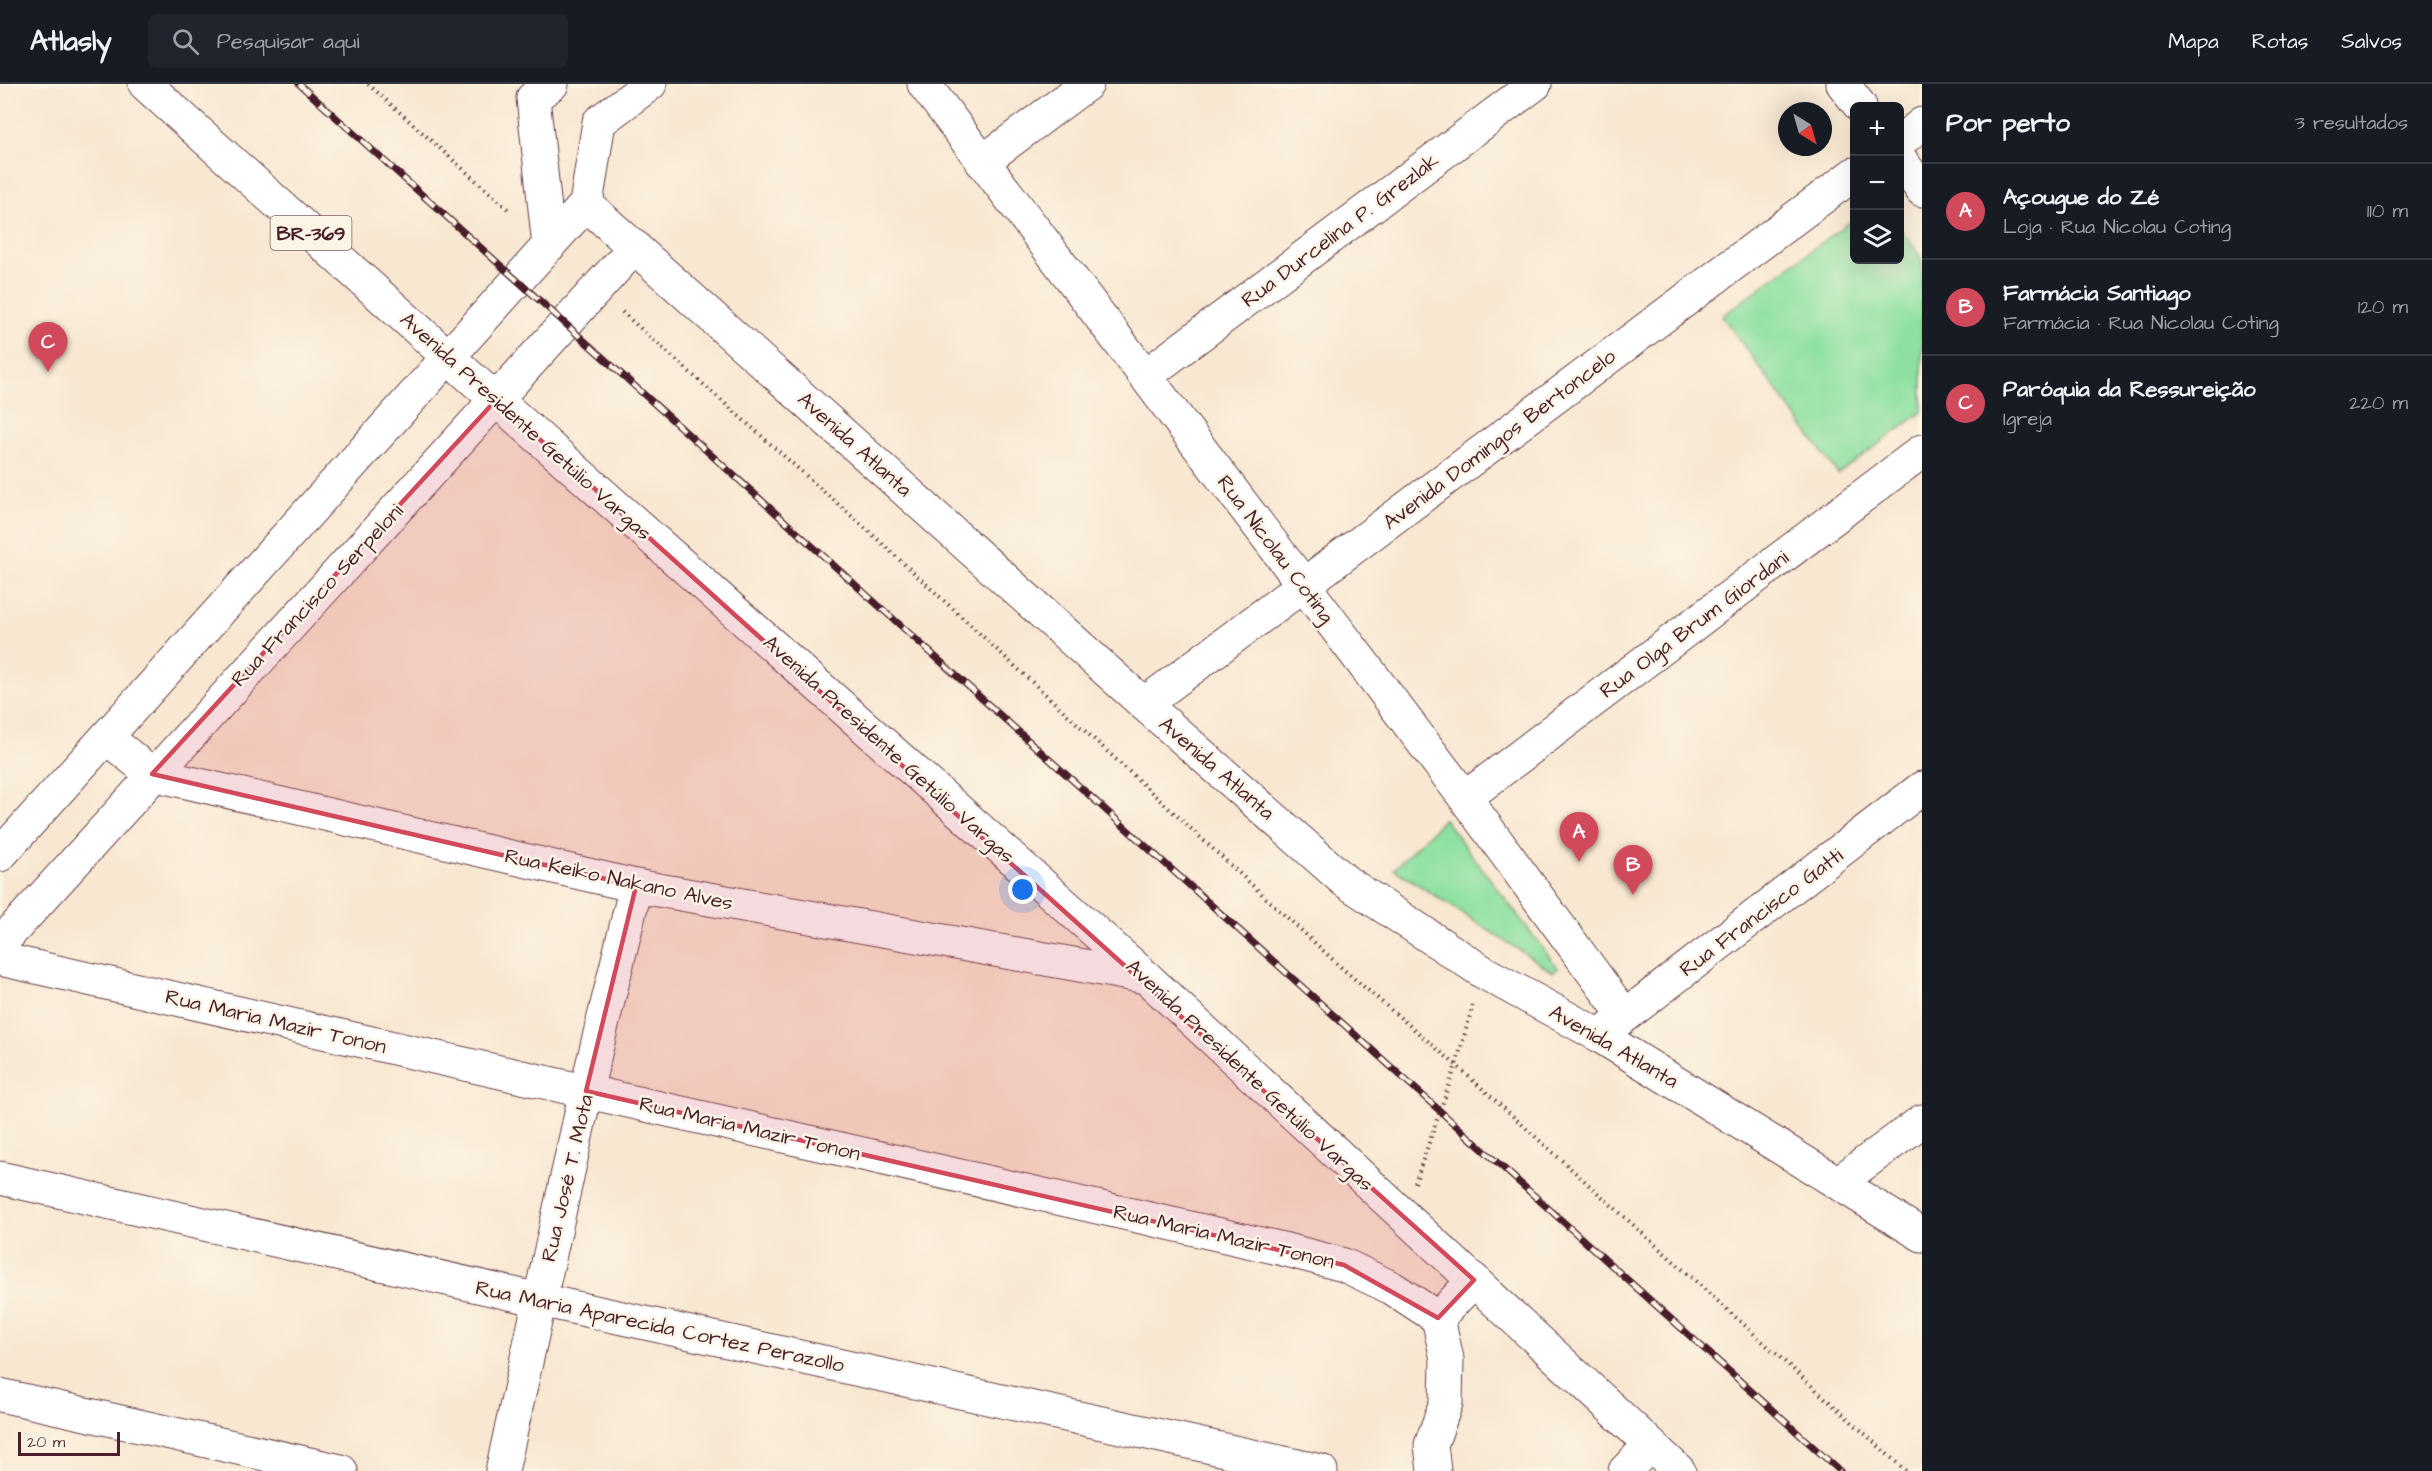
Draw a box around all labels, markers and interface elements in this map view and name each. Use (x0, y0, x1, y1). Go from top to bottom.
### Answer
search box (148, 14, 568, 68)
text: Atlasly (30, 22, 112, 61)
icon: search (169, 25, 202, 58)
text: Pesquisar aqui (217, 26, 360, 57)
text: Mapa (2168, 27, 2219, 56)
text: Rotas (2252, 27, 2308, 56)
text: Salvos (2341, 27, 2402, 56)
north arrow (1778, 102, 1832, 156)
map controls (1850, 102, 1904, 264)
button: + (1850, 102, 1904, 156)
text: Por perto (1946, 105, 2070, 141)
text: 3 resultados (2295, 109, 2408, 137)
street label: Rua Durcelina P. Grezlak (1235, 146, 1445, 314)
button: − (1850, 156, 1904, 210)
text: Açougue do Zé (2003, 182, 2159, 213)
text: A (1959, 197, 1972, 225)
text: 110 m (2367, 197, 2408, 225)
button: layers (1850, 210, 1904, 264)
text: Loja · Rua Nicolau Coting (2003, 213, 2231, 241)
road number: BR-369 (270, 216, 352, 250)
text: Farmácia Santiago (2003, 278, 2191, 309)
text: B (1958, 293, 1973, 321)
text: 120 m (2358, 293, 2408, 321)
street label: Avenida Presidente Getúlio Vargas (392, 305, 658, 549)
text: Farmácia · Rua Nicolau Coting (2003, 309, 2279, 337)
pin: C (28, 322, 68, 372)
street label: Avenida Domingos Bertoncelo (1377, 342, 1623, 538)
text: Paróquia da Ressureição (2003, 374, 2256, 405)
street label: Avenida Atlanta (791, 385, 918, 504)
text: C (1958, 389, 1973, 417)
text: 220 m (2349, 389, 2408, 417)
text: Igreja (2003, 405, 2052, 433)
street label: Rua Nicolau Coting (1209, 469, 1341, 631)
street label: Rua Francisco Serpeloni (225, 497, 411, 694)
street label: Rua Olga Brum Giordani (1594, 544, 1796, 707)
street label: Avenida Presidente Getúlio Vargas (755, 628, 1021, 872)
street label: Avenida Atlanta (1152, 710, 1281, 827)
pin: A (1560, 812, 1598, 862)
street label: Rua Keiko Nakano Alves (502, 841, 736, 918)
street label: Rua Francisco Gatti (1674, 841, 1849, 984)
pin: B (1614, 846, 1652, 895)
your location (1008, 875, 1037, 904)
street label: Avenida Presidente Getúlio Vargas (1118, 952, 1380, 1200)
street label: Rua Maria Mazir Tonon (163, 982, 389, 1061)
street label: Avenida Atlanta (1544, 998, 1684, 1095)
street label: Rua Maria Mazir Tonon (637, 1089, 863, 1168)
street label: Rua José T. Mota (534, 1091, 601, 1265)
street label: Rua Maria Mazir Tonon (1111, 1197, 1337, 1276)
street label: Rua Maria Aparecida Cortez Perazollo (473, 1273, 847, 1381)
scale bar (18, 1429, 120, 1456)
text: 20 m (27, 1431, 65, 1453)

